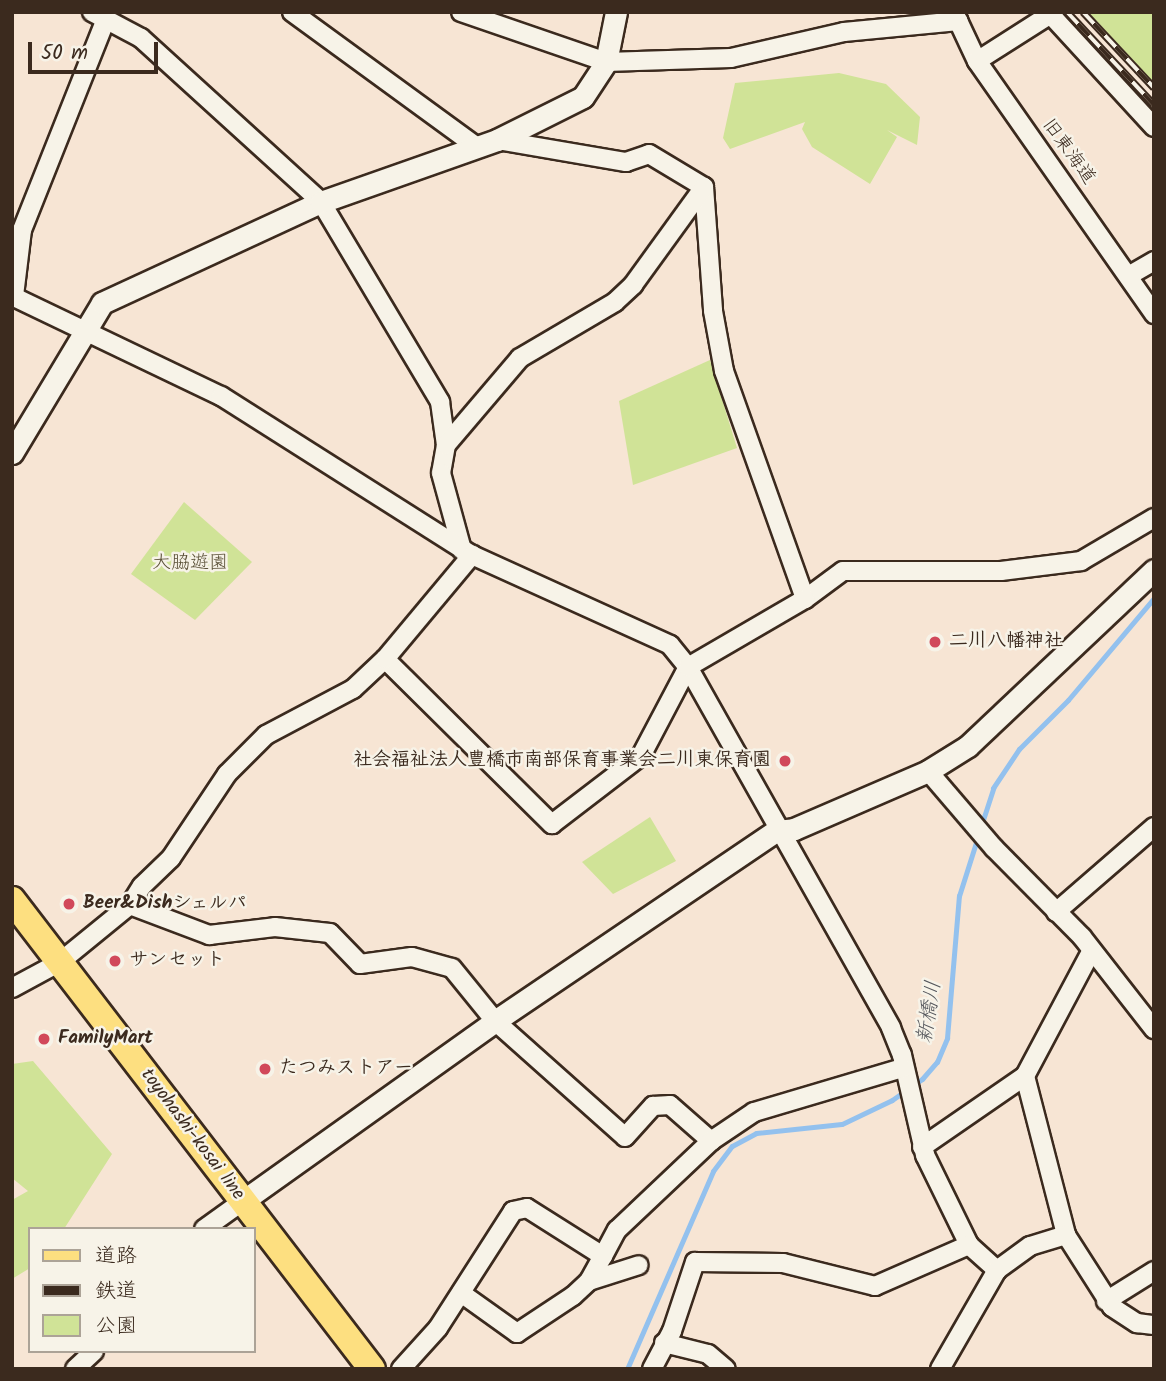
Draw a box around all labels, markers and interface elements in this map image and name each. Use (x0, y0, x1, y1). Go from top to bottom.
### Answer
scale bar (32, 28, 161, 72)
text: 50 m (41, 37, 88, 70)
street label: 旧東海道 (1036, 115, 1100, 189)
park label: 大脇遊園 (152, 553, 228, 575)
place label: 二川八幡神社 (949, 631, 1063, 653)
marker: 二川八幡神社 (927, 634, 943, 650)
place label: 社会福祉法人豊橋市南部保育事業会二川東保育園 (353, 750, 771, 772)
marker: 社会福祉法人豊橋市南部保育事業会二川東保育園 (777, 753, 793, 769)
place label: Beer&Dishシェルパ (83, 893, 248, 915)
marker: Beer&Dishシェルパ (61, 896, 77, 912)
place label: サンセット (129, 950, 224, 972)
marker: サンセット (107, 953, 123, 969)
water label: 新橋川 (913, 979, 947, 1045)
place label: FamilyMart (58, 1028, 153, 1050)
marker: FamilyMart (36, 1031, 52, 1047)
place label: たつみストアー (279, 1058, 411, 1080)
marker: たつみストアー (257, 1061, 273, 1077)
street label: toyohashi-kosai line (135, 1065, 249, 1205)
legend (28, 1227, 256, 1353)
text: 道路 (95, 1240, 137, 1273)
text: 鉄道 (95, 1275, 137, 1308)
text: 公園 (95, 1310, 137, 1343)

